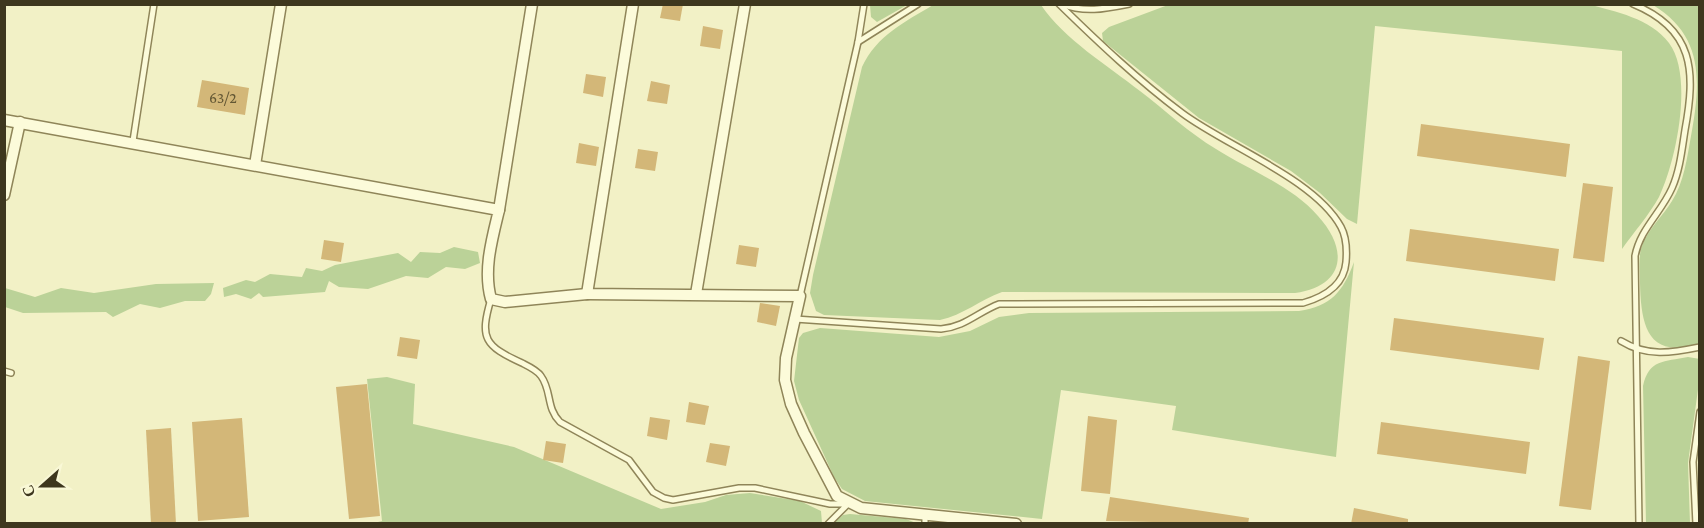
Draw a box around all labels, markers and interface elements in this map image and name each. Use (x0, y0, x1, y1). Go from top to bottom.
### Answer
house number: 63/2 (209, 89, 237, 106)
north arrow (12, 456, 72, 516)
text: С (18, 483, 38, 500)

